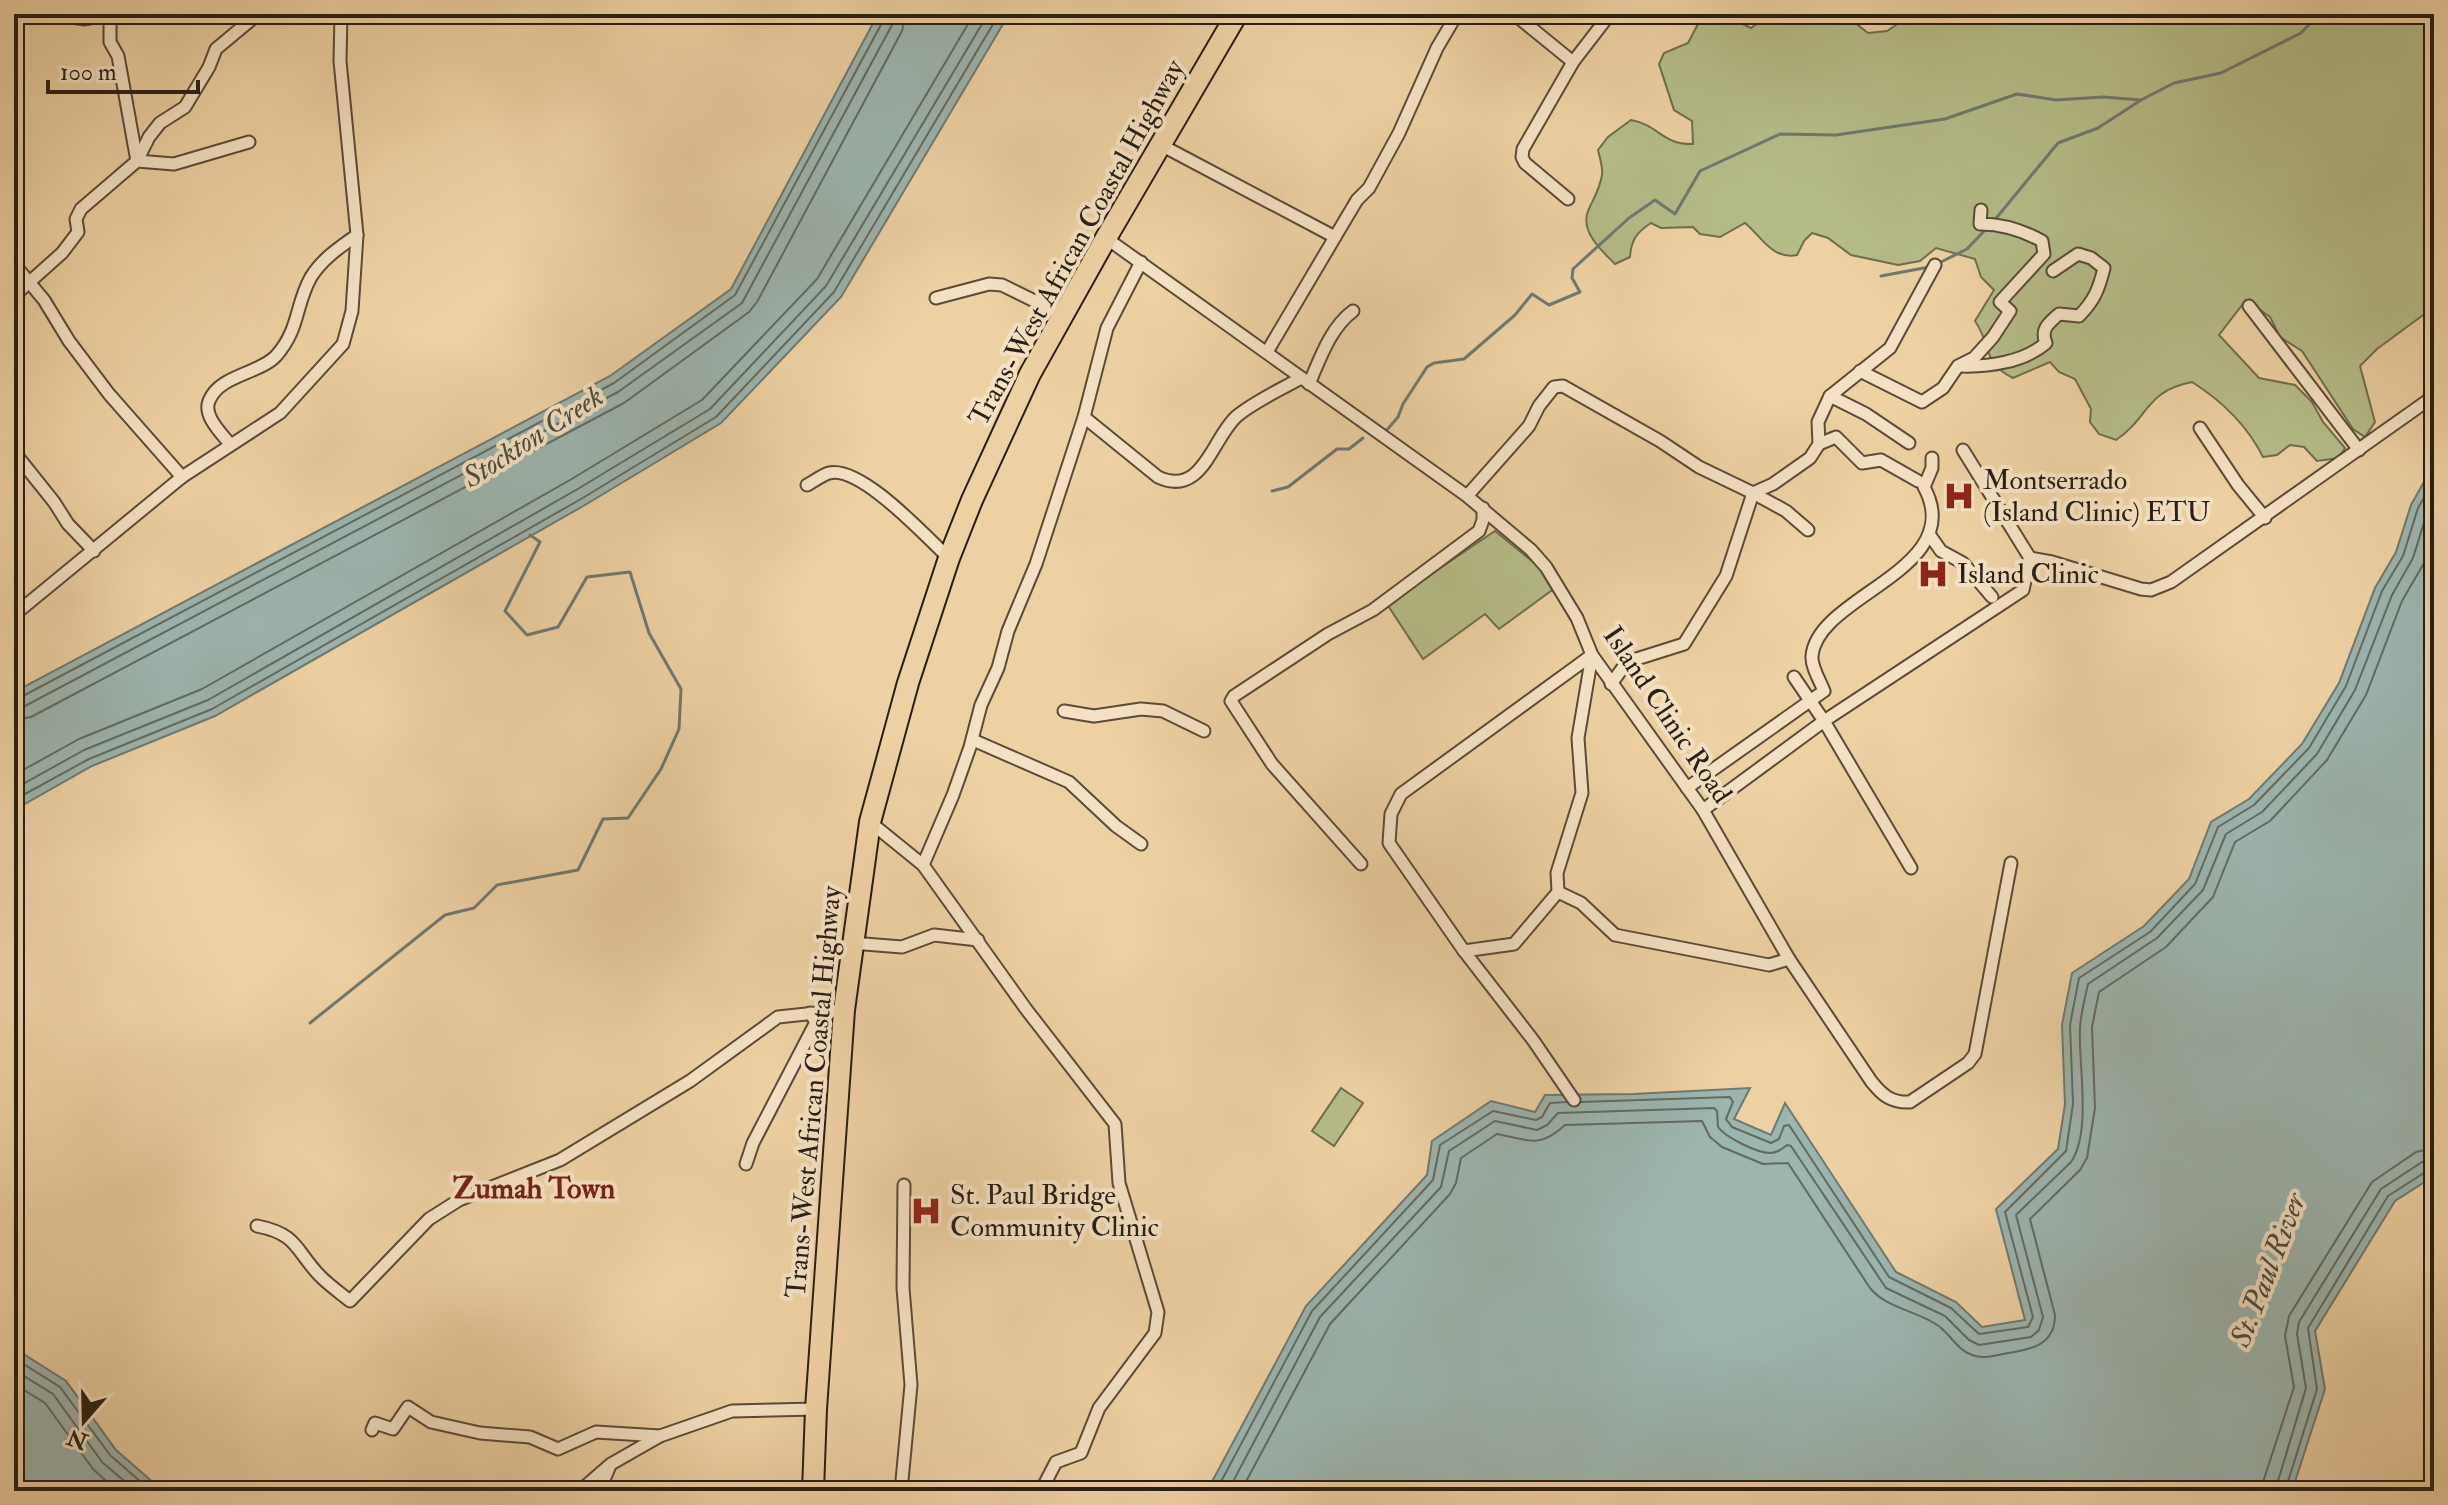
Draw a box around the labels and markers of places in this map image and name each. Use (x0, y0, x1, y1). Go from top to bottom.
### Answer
place label: Montserrado (Island Clinic) ETU (1983, 463, 2210, 530)
hospital icon: Montserrado (Island Clinic) ETU (1942, 479, 1976, 513)
hospital icon: Island Clinic (1916, 557, 1950, 591)
place label: Island Clinic (1957, 557, 2099, 592)
place label: St. Paul Bridge Community Clinic (950, 1178, 1159, 1245)
hospital icon: St. Paul Bridge Community Clinic (909, 1194, 943, 1228)

